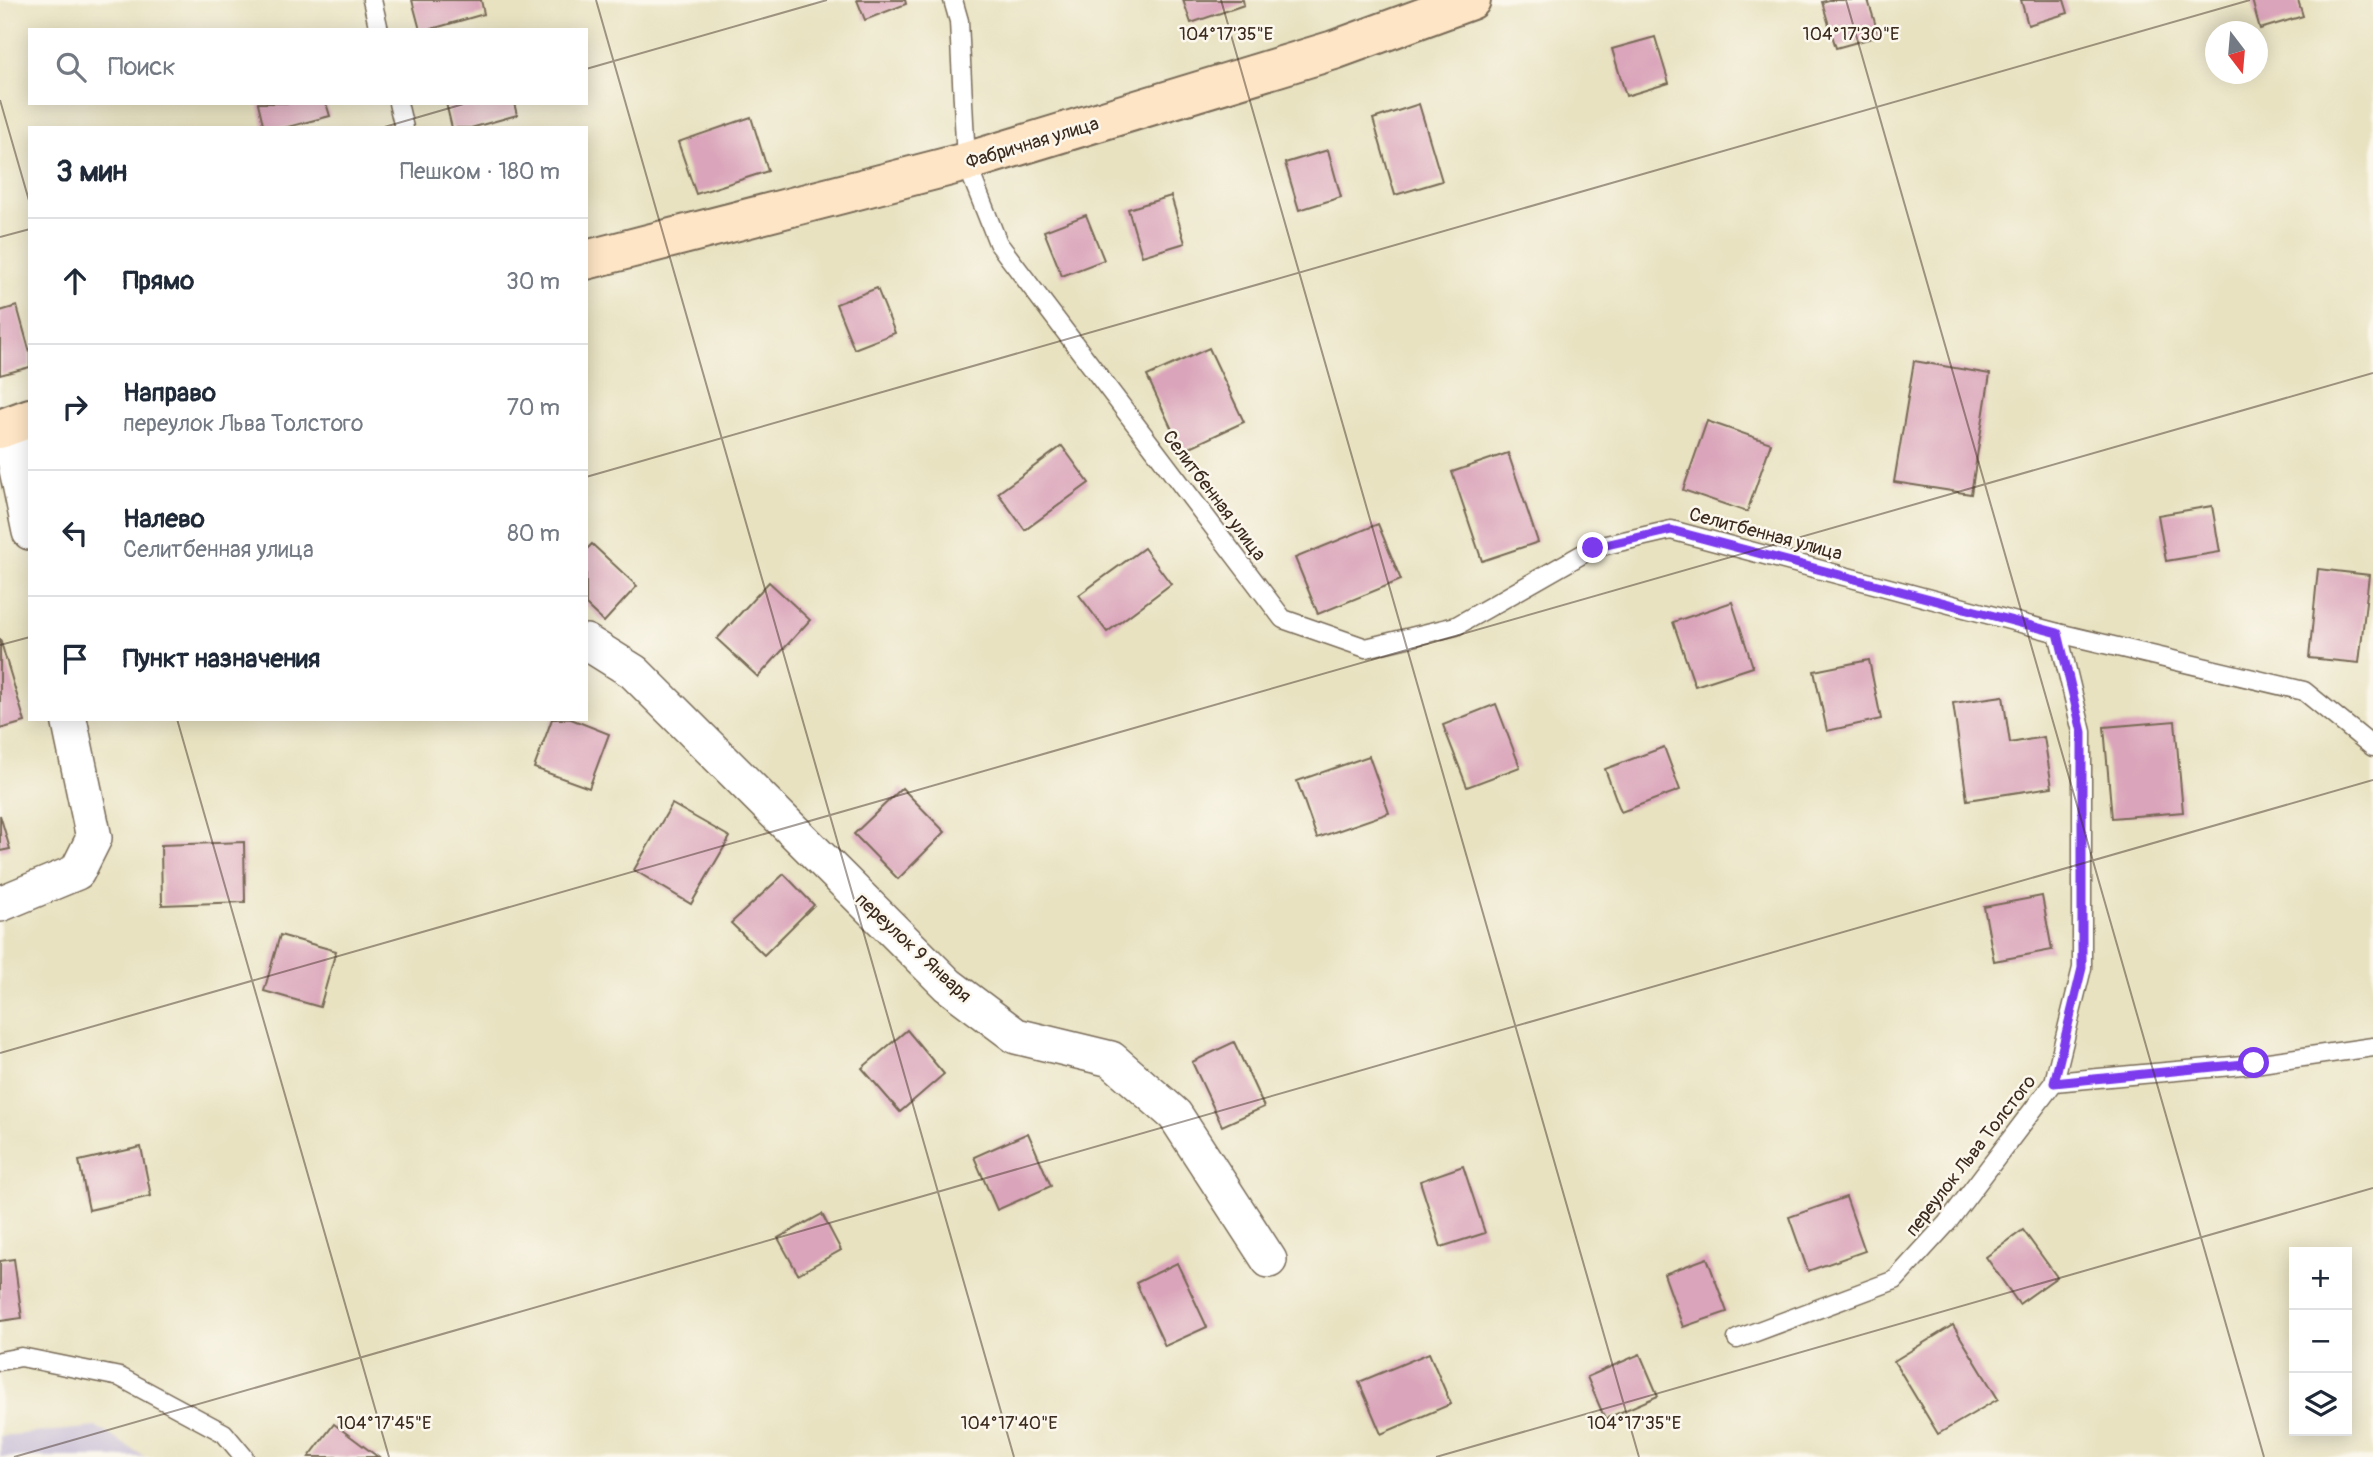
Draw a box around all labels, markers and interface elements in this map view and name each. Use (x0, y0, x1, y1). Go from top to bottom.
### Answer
north arrow (2205, 21, 2268, 84)
text: 104°17'35"E (1179, 23, 1273, 46)
text: 104°17'30"E (1803, 23, 1899, 46)
search box (28, 28, 588, 105)
icon: search (52, 48, 90, 86)
text: Поиск (108, 51, 176, 83)
street label: Фабричная улица (963, 111, 1102, 175)
text: 3 мин (56, 153, 127, 190)
text: Пешком · 180 m (400, 157, 560, 186)
icon: ahead (56, 262, 94, 300)
text: Прямо (123, 265, 194, 297)
text: 30 m (506, 267, 560, 296)
text: Направо (123, 377, 216, 409)
icon: right (56, 388, 94, 426)
text: 70 m (507, 393, 560, 422)
text: переулок Льва Толстого (123, 409, 363, 438)
street label: Селитбенная улица (1157, 425, 1271, 566)
street label: Селитбенная улица (1687, 502, 1845, 566)
text: Налево (123, 503, 205, 535)
icon: left (56, 514, 94, 552)
text: 80 m (507, 519, 560, 548)
route end (1577, 532, 1608, 563)
text: Селитбенная улица (123, 535, 314, 564)
icon: arrive (56, 640, 94, 678)
text: Пункт назначения (123, 643, 320, 675)
street label: переулок 9 Января (850, 888, 976, 1008)
route start (2238, 1047, 2269, 1078)
street label: переулок Льва Толстого (1900, 1070, 2041, 1241)
map controls (2289, 1247, 2352, 1436)
button: + (2289, 1247, 2352, 1310)
button: − (2289, 1310, 2352, 1373)
button: layers (2289, 1373, 2352, 1436)
text: 104°17'45"E (337, 1412, 431, 1435)
text: 104°17'40"E (960, 1412, 1058, 1435)
text: 104°17'35"E (1587, 1412, 1681, 1435)

